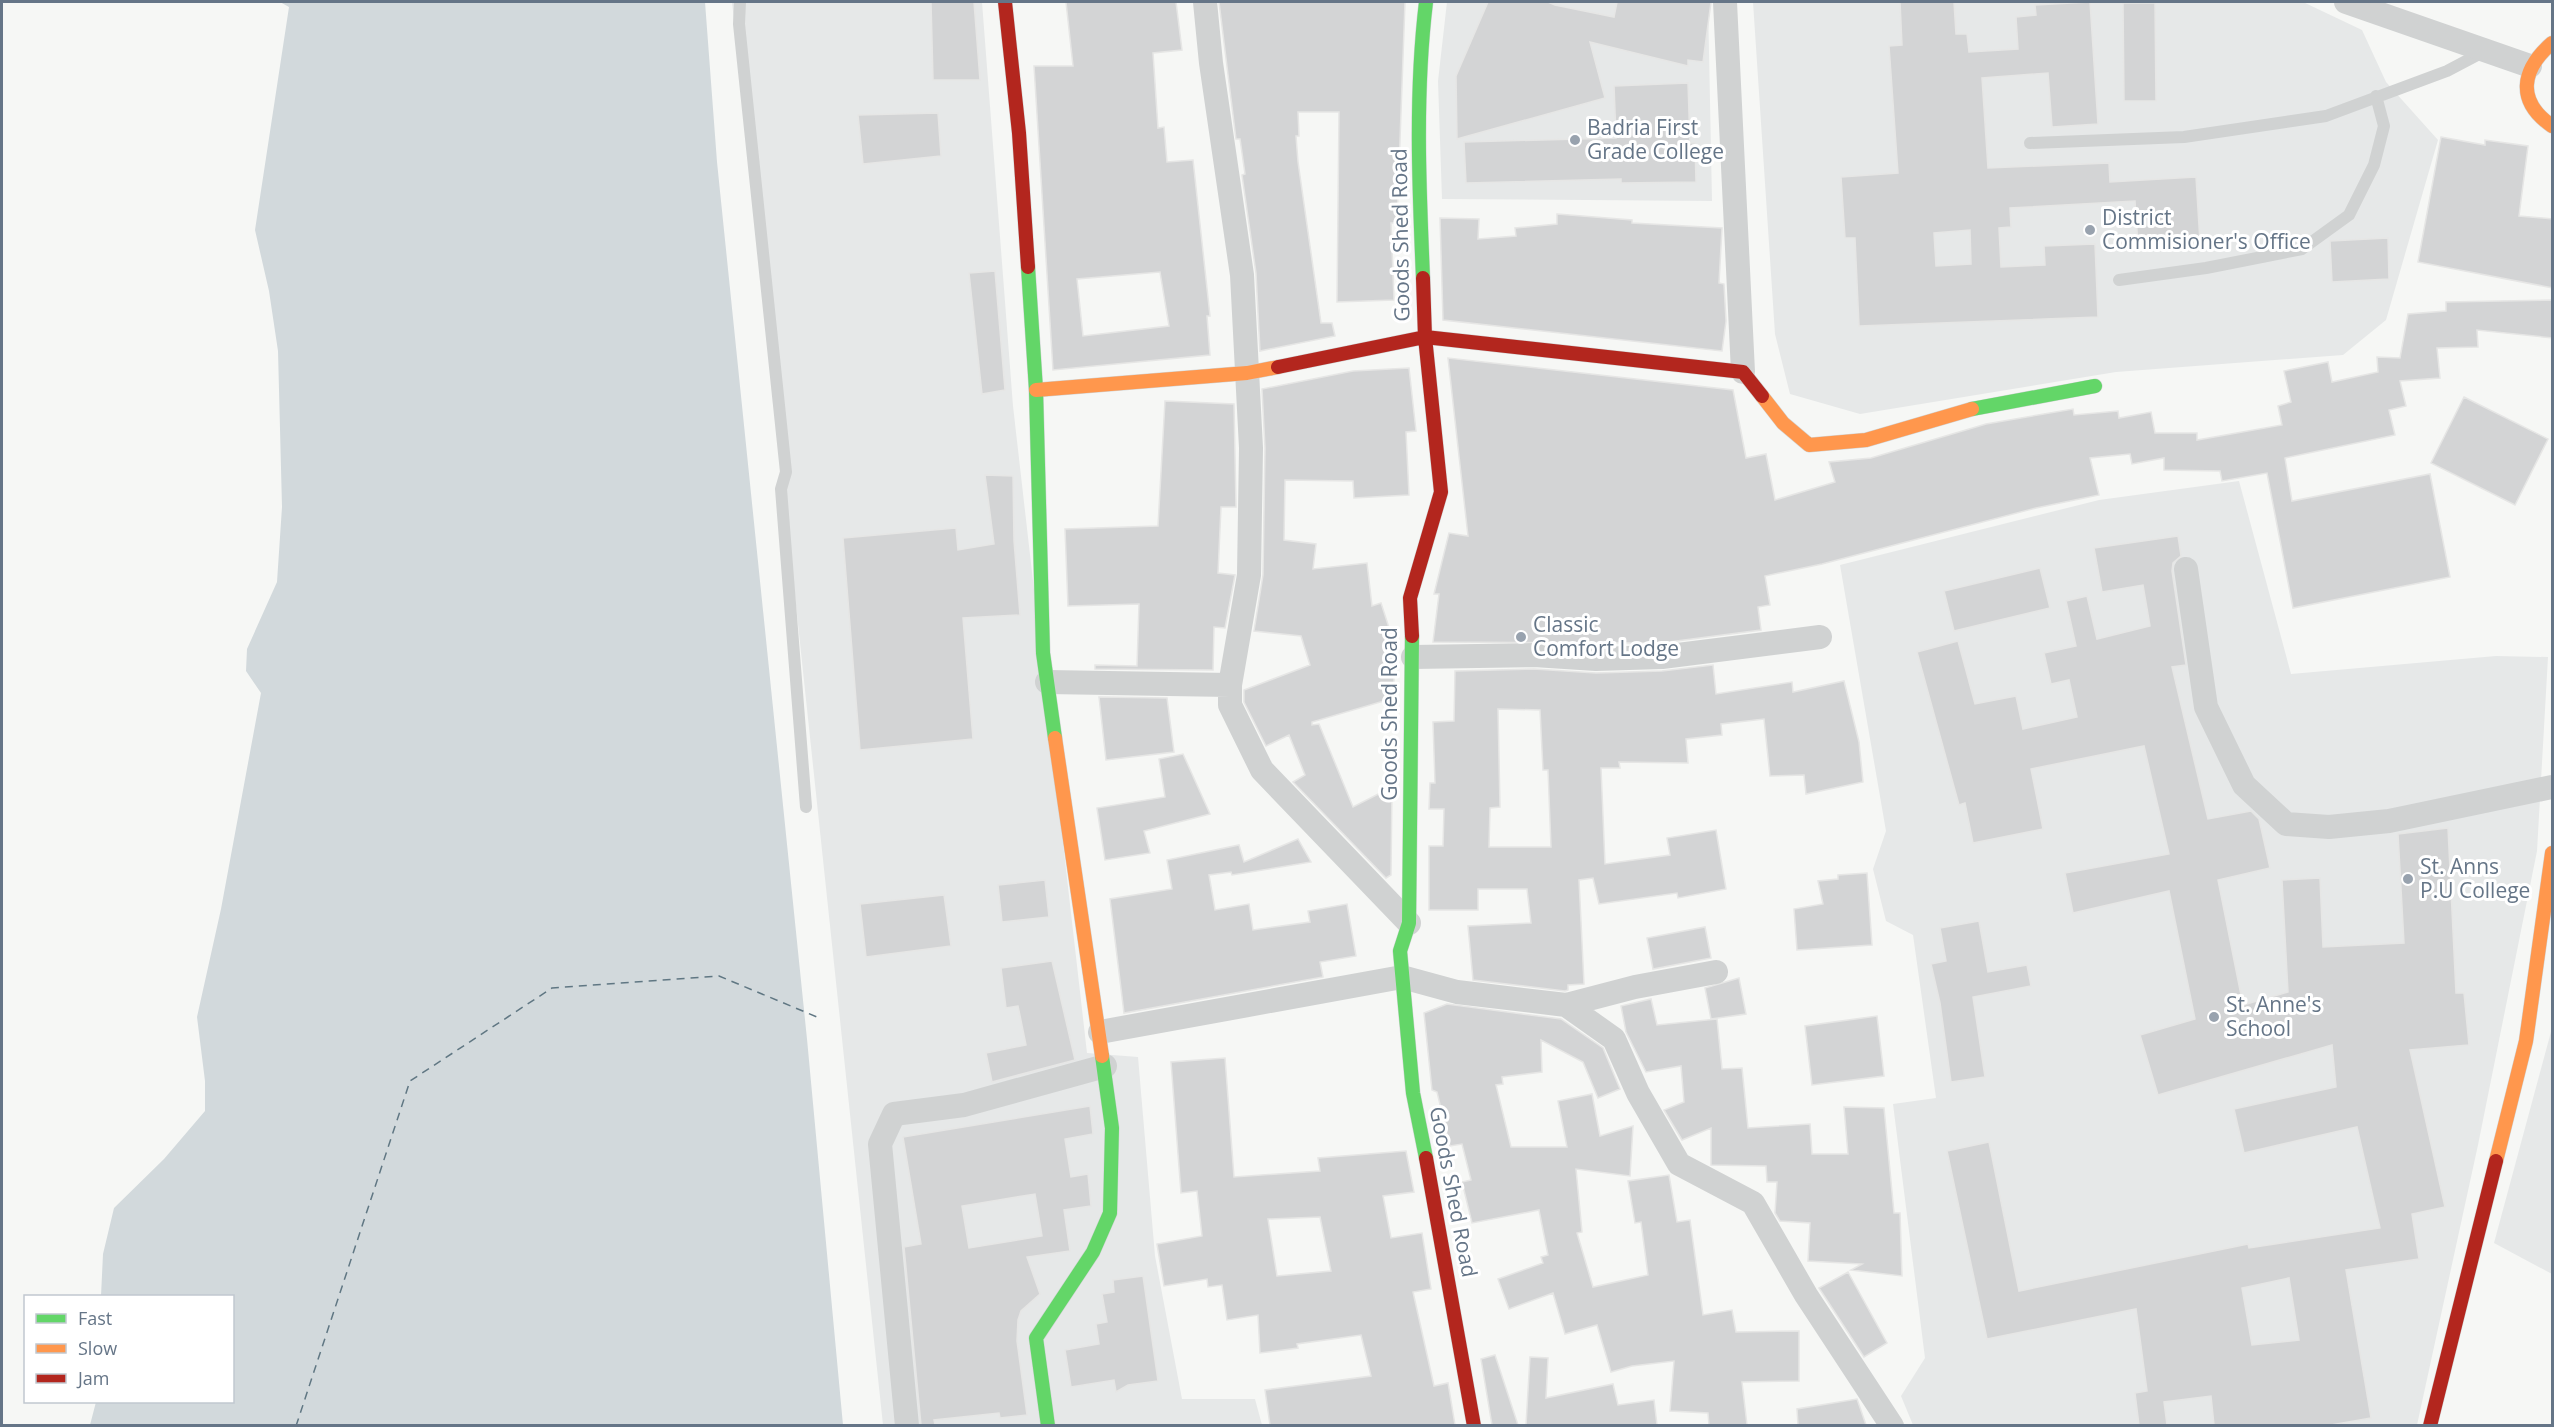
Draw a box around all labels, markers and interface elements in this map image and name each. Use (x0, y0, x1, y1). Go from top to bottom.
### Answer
place label: Badria First Grade College (1587, 113, 1724, 165)
marker: Badria First Grade College (1568, 133, 1582, 147)
street label: Goods Shed Road (1384, 148, 1416, 322)
place label: District Commisioner's Office (2102, 203, 2311, 255)
marker: District Commisioner's Office (2083, 223, 2097, 237)
place label: Classic Comfort Lodge (1533, 610, 1679, 662)
street label: Goods Shed Road (1375, 627, 1403, 801)
marker: Classic Comfort Lodge (1514, 630, 1528, 644)
place label: St. Anns P.U College (2420, 852, 2530, 904)
marker: St. Anns P.U College (2401, 872, 2415, 886)
place label: St. Anne's School (2226, 990, 2321, 1042)
marker: St. Anne's School (2207, 1010, 2221, 1024)
street label: Goods Shed Road (1424, 1104, 1484, 1280)
legend (24, 1295, 234, 1403)
text: Fast (78, 1306, 112, 1330)
text: Slow (78, 1336, 117, 1360)
text: Jam (76, 1366, 110, 1390)

